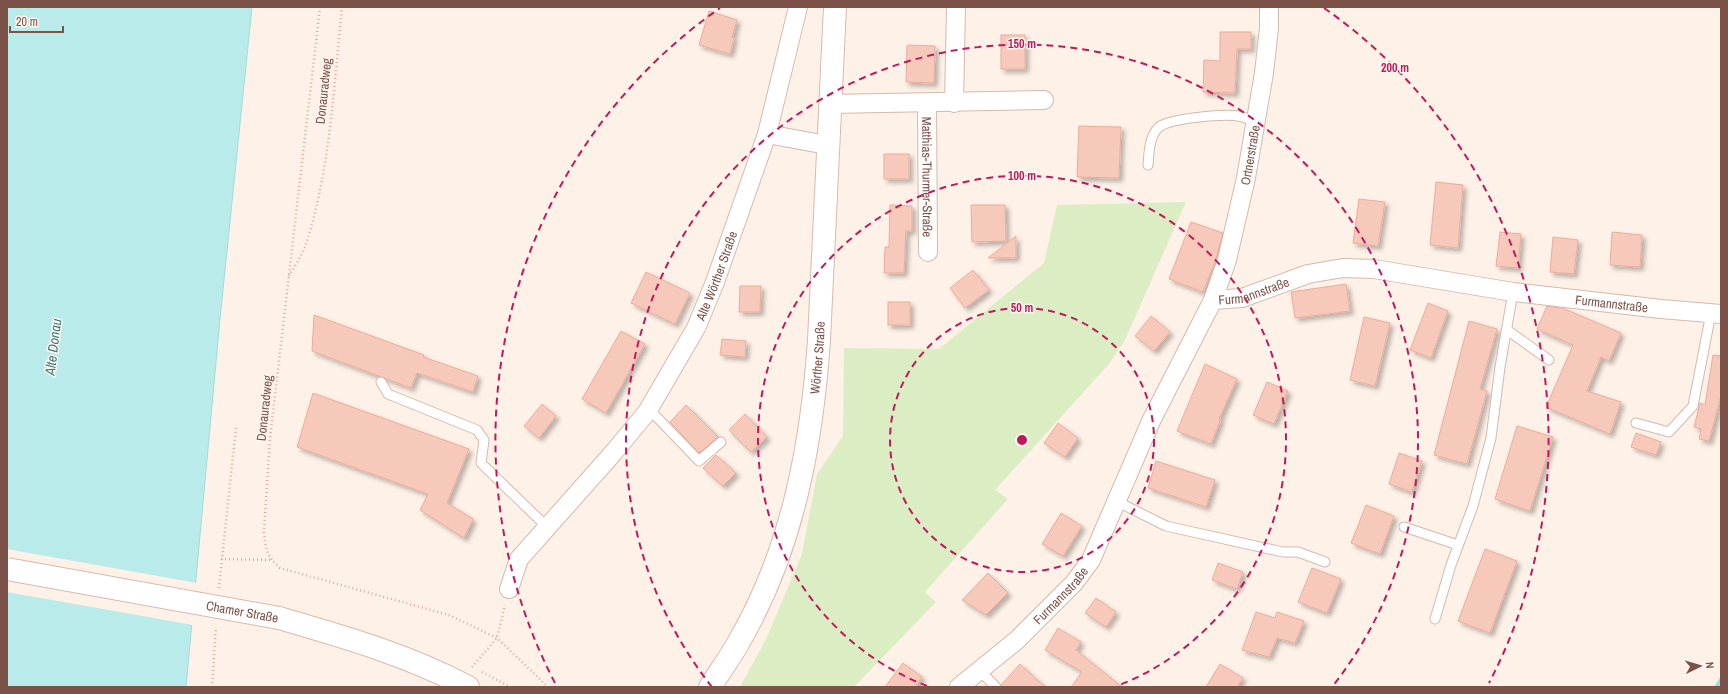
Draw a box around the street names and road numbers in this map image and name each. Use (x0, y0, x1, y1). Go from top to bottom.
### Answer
street label: Donauradweg (312, 57, 335, 125)
street label: Matthias-Thurmer-Straße (918, 117, 936, 237)
street label: Ortnerstraße (1237, 124, 1264, 187)
street label: Alte Wörther Straße (692, 229, 741, 324)
street label: Furmannstraße (1218, 274, 1292, 309)
street label: Furmannstraße (1574, 291, 1649, 316)
street label: Wörther Straße (806, 321, 829, 395)
street label: Donauradweg (253, 374, 276, 442)
street label: Furmannstraße (1030, 564, 1092, 628)
street label: Chamer Straße (205, 597, 280, 627)

